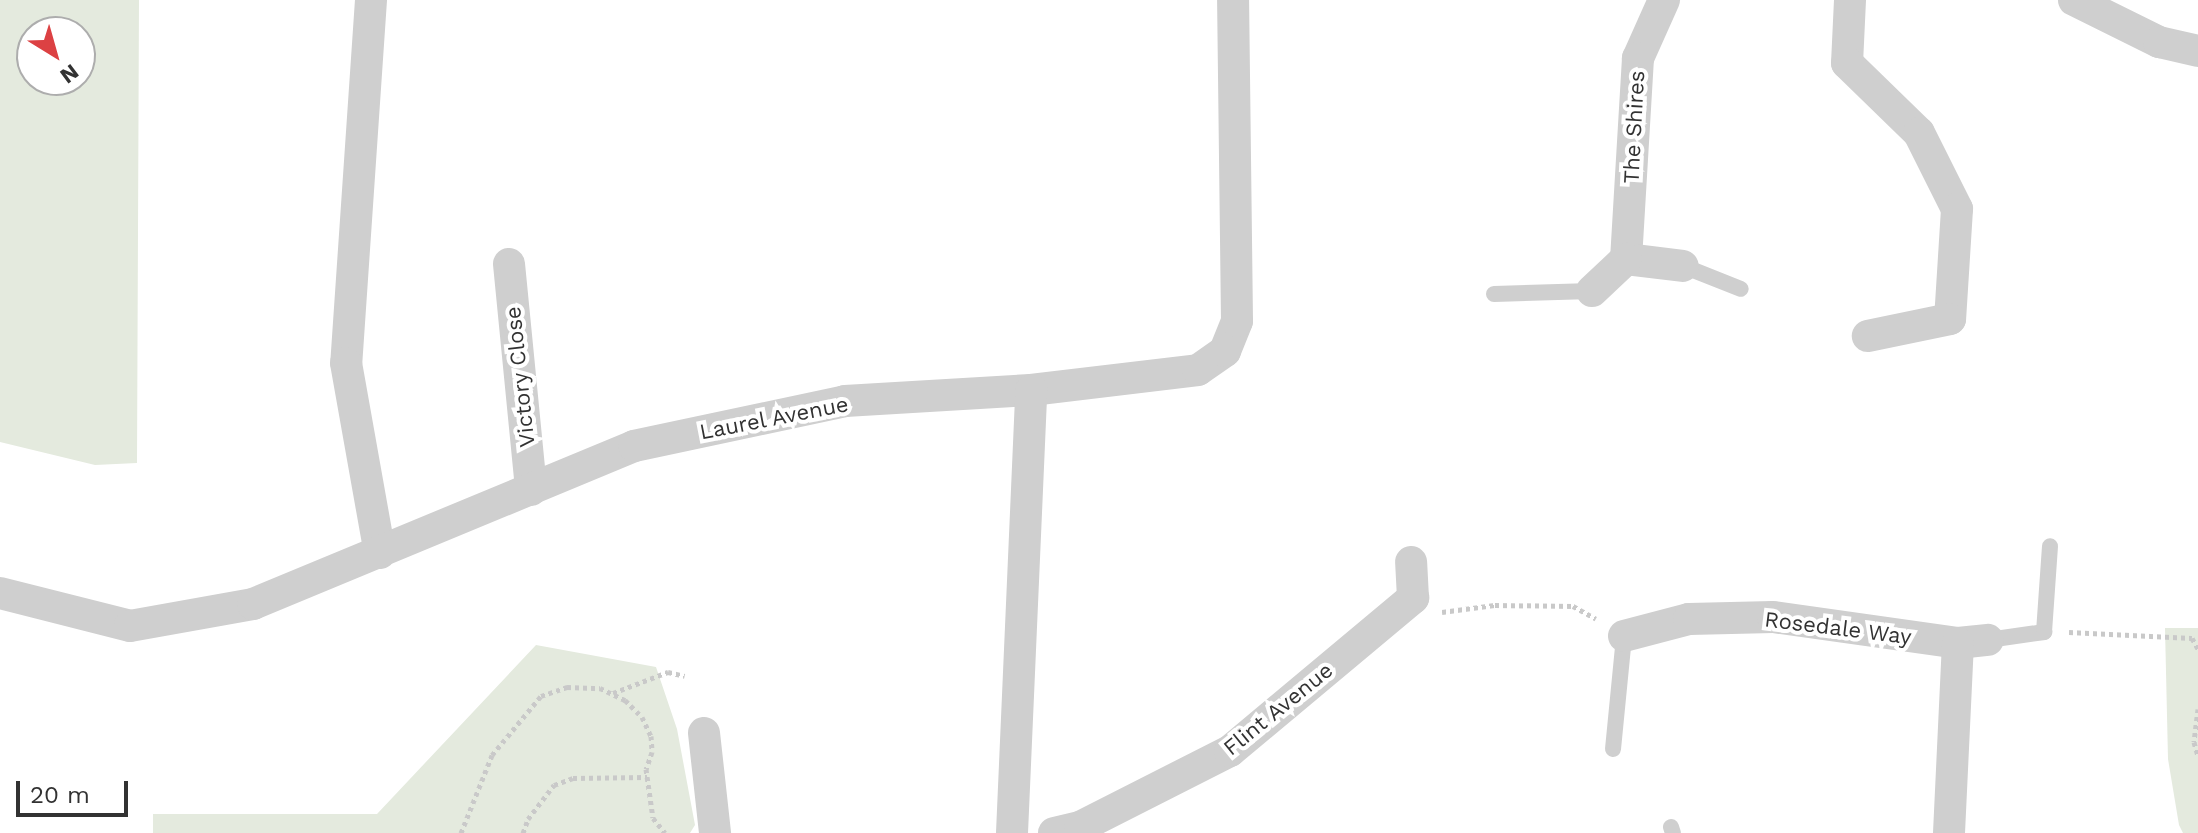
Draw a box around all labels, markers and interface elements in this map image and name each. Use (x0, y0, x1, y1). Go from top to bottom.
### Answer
north arrow (16, 16, 96, 96)
text: N (56, 59, 84, 89)
street label: The Shires (1618, 70, 1650, 184)
street label: Victory Close (499, 305, 541, 449)
street label: Laurel Avenue (697, 390, 851, 446)
street label: Rosedale Way (1763, 606, 1913, 650)
street label: Flint Avenue (1218, 657, 1338, 761)
scale bar (20, 765, 132, 815)
text: 20 m (30, 781, 90, 809)

